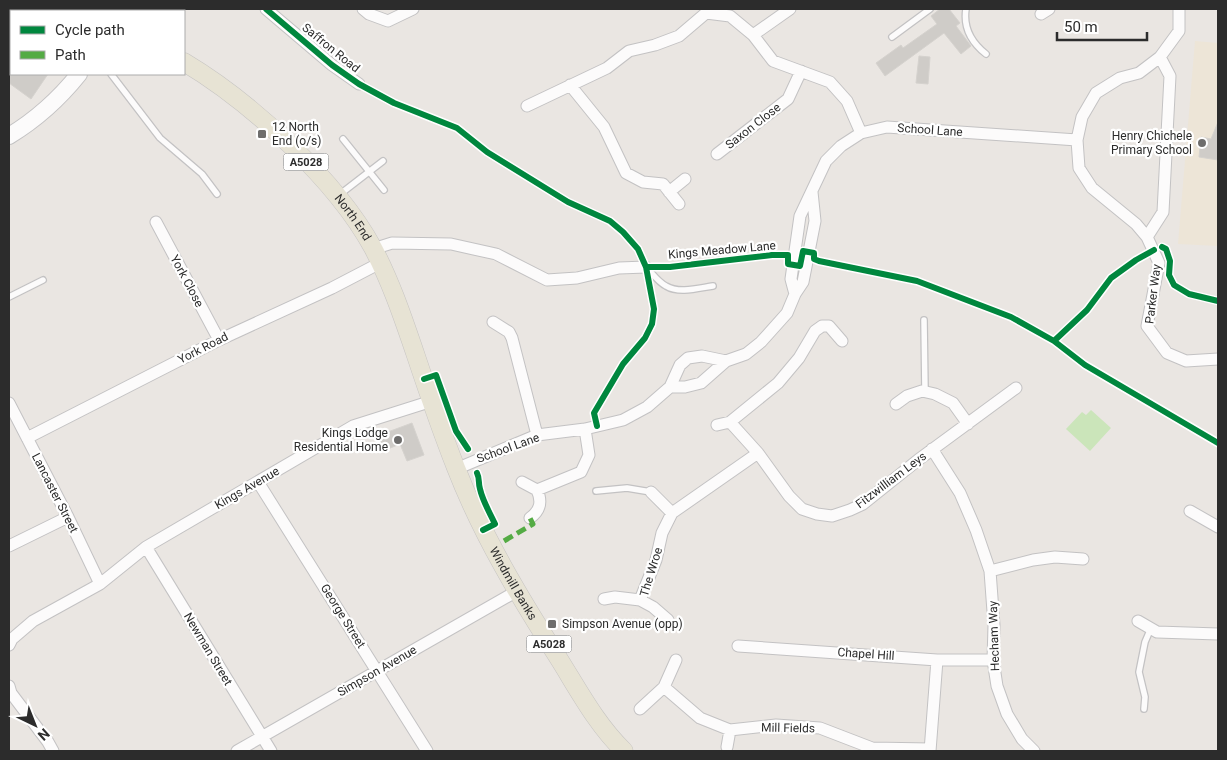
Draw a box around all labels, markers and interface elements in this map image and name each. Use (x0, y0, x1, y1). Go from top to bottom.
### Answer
legend (10, 10, 185, 75)
scale bar (1057, 10, 1147, 42)
text: 50 m (1064, 18, 1098, 36)
text: Cycle path (55, 21, 125, 39)
street label: Saffron Road (299, 21, 363, 75)
text: Path (55, 46, 86, 64)
street label: Saxon Close (723, 100, 783, 152)
place label: 12 North End (o/s) (272, 120, 321, 148)
street label: School Lane (897, 121, 963, 139)
marker: 12 North End (o/s) (256, 128, 268, 140)
place label: Henry Chichele Primary School (1111, 129, 1192, 157)
marker: Henry Chichele Primary School (1196, 137, 1208, 149)
road number: A5028 (284, 154, 328, 170)
street label: North End (332, 191, 374, 243)
street label: Kings Meadow Lane (668, 238, 776, 262)
street label: York Close (167, 253, 207, 309)
street label: Parker Way (1142, 263, 1164, 325)
street label: York Road (176, 329, 230, 367)
place label: Kings Lodge Residential Home (294, 426, 388, 454)
street label: School Lane (475, 430, 541, 466)
marker: Kings Lodge Residential Home (392, 434, 404, 446)
street label: Fitzwilliam Leys (853, 449, 929, 511)
street label: Lancaster Street (29, 451, 81, 535)
street label: Kings Avenue (212, 464, 282, 512)
street label: Windmill Banks (487, 544, 540, 623)
street label: The Wroe (637, 546, 665, 598)
street label: George Street (318, 581, 368, 651)
street label: Hecham Way (986, 600, 1002, 671)
street label: Newman Street (181, 610, 235, 688)
place label: Simpson Avenue (opp) (562, 617, 683, 631)
marker: Simpson Avenue (opp) (546, 618, 558, 630)
road number: A5028 (526, 636, 572, 652)
street label: Simpson Avenue (335, 643, 419, 699)
street label: Chapel Hill (837, 645, 895, 663)
north arrow (10, 700, 60, 750)
street label: Mill Fields (761, 721, 815, 735)
text: N (35, 725, 53, 744)

